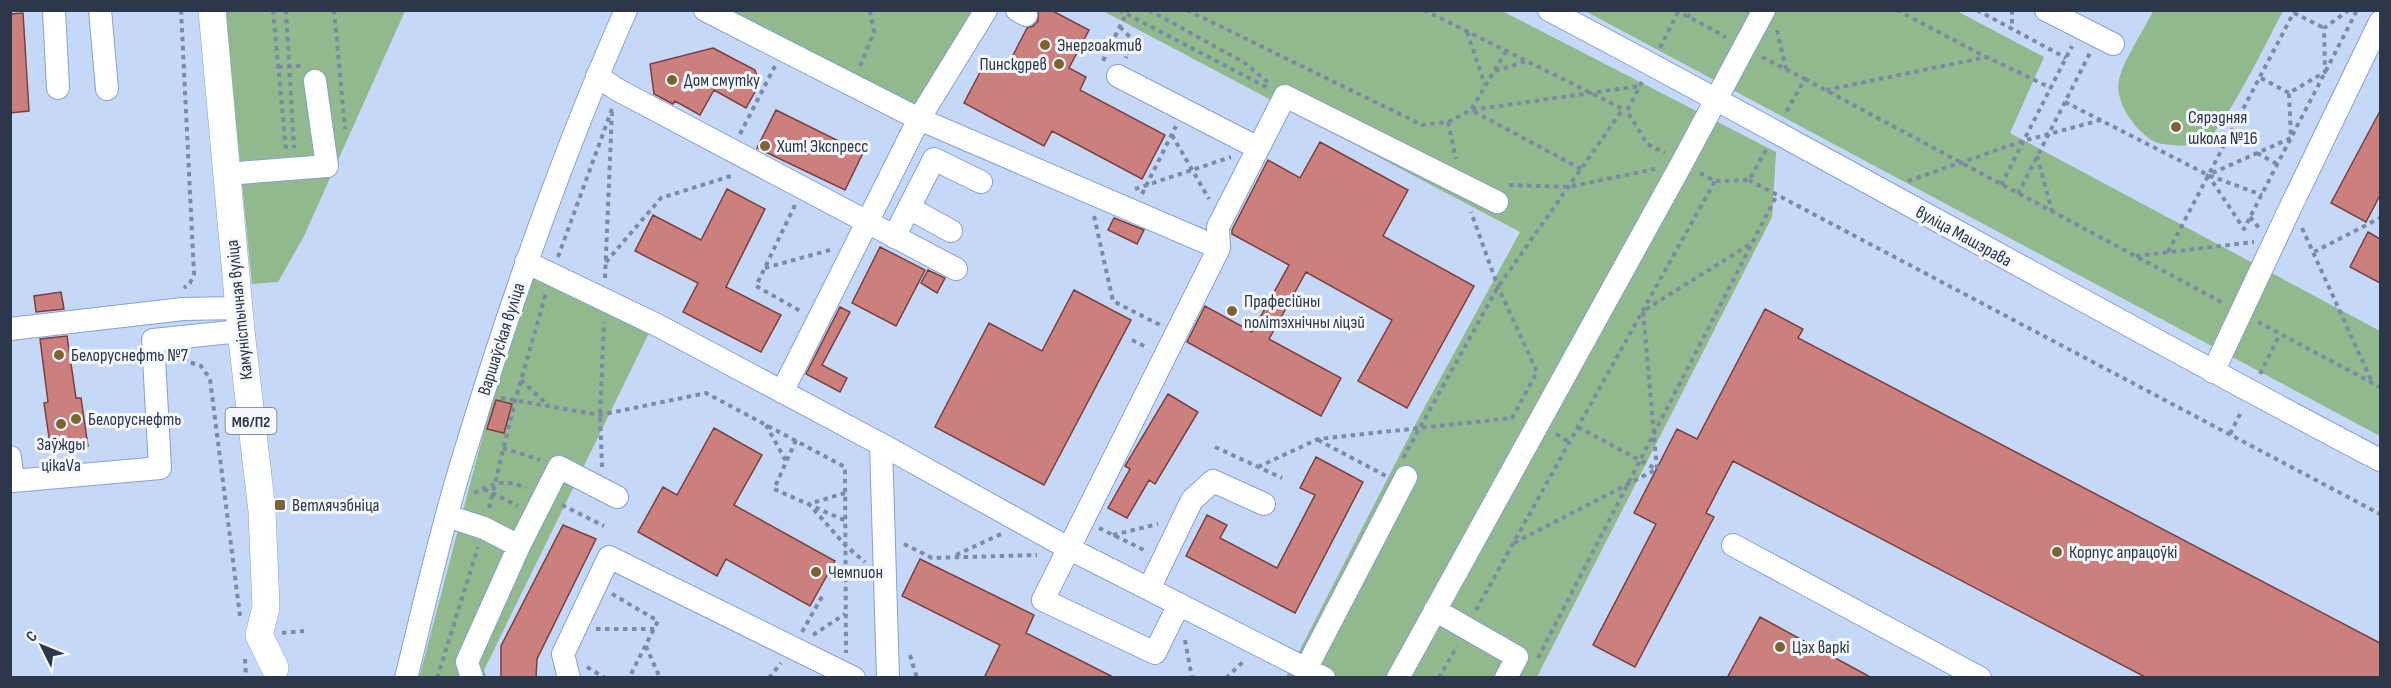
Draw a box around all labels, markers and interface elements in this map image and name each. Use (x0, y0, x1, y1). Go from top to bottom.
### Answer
place label: Энергоактив (1057, 35, 1142, 56)
marker: Энергоактив (1038, 38, 1052, 52)
place label: Пинскдрев (979, 54, 1047, 75)
marker: Пинскдрев (1052, 57, 1066, 71)
place label: Дом смутку (684, 70, 760, 91)
marker: Дом смутку (665, 73, 679, 87)
place label: Сярэдняя школа №16 (2188, 107, 2258, 149)
marker: Сярэдняя школа №16 (2169, 120, 2183, 134)
place label: Хит! Экспресс (776, 136, 869, 157)
marker: Хит! Экспресс (758, 139, 772, 153)
street label: вуліца Машэрава (1912, 201, 2015, 271)
street label: Камуністычная вуліца (222, 239, 257, 381)
street label: Варшаўская вуліца (473, 280, 530, 398)
place label: Прафесійны політэхнічны ліцэй (1244, 291, 1365, 333)
marker: Прафесійны політэхнічны ліцэй (1225, 304, 1239, 318)
place label: Белоруснефть №7 (71, 345, 189, 366)
marker: Белоруснефть №7 (52, 348, 66, 362)
road number: М6/П2 (226, 408, 276, 434)
place label: Белоруснефть (88, 409, 181, 430)
marker: Белоруснефть (69, 412, 83, 426)
marker: Заўжды цікаVа (54, 417, 68, 431)
place label: Заўжды цікаVа (36, 434, 86, 476)
place label: Ветлячэбніца (292, 495, 380, 516)
marker: Ветлячэбніца (273, 498, 287, 512)
place label: Корпус апрацоўкі (2069, 542, 2177, 563)
marker: Корпус апрацоўкі (2050, 545, 2064, 559)
place label: Чемпион (828, 562, 883, 583)
marker: Чемпион (809, 565, 823, 579)
north arrow (12, 616, 72, 676)
text: С (22, 627, 42, 646)
place label: Цэх варкі (1792, 637, 1850, 658)
marker: Цэх варкі (1773, 640, 1787, 654)

